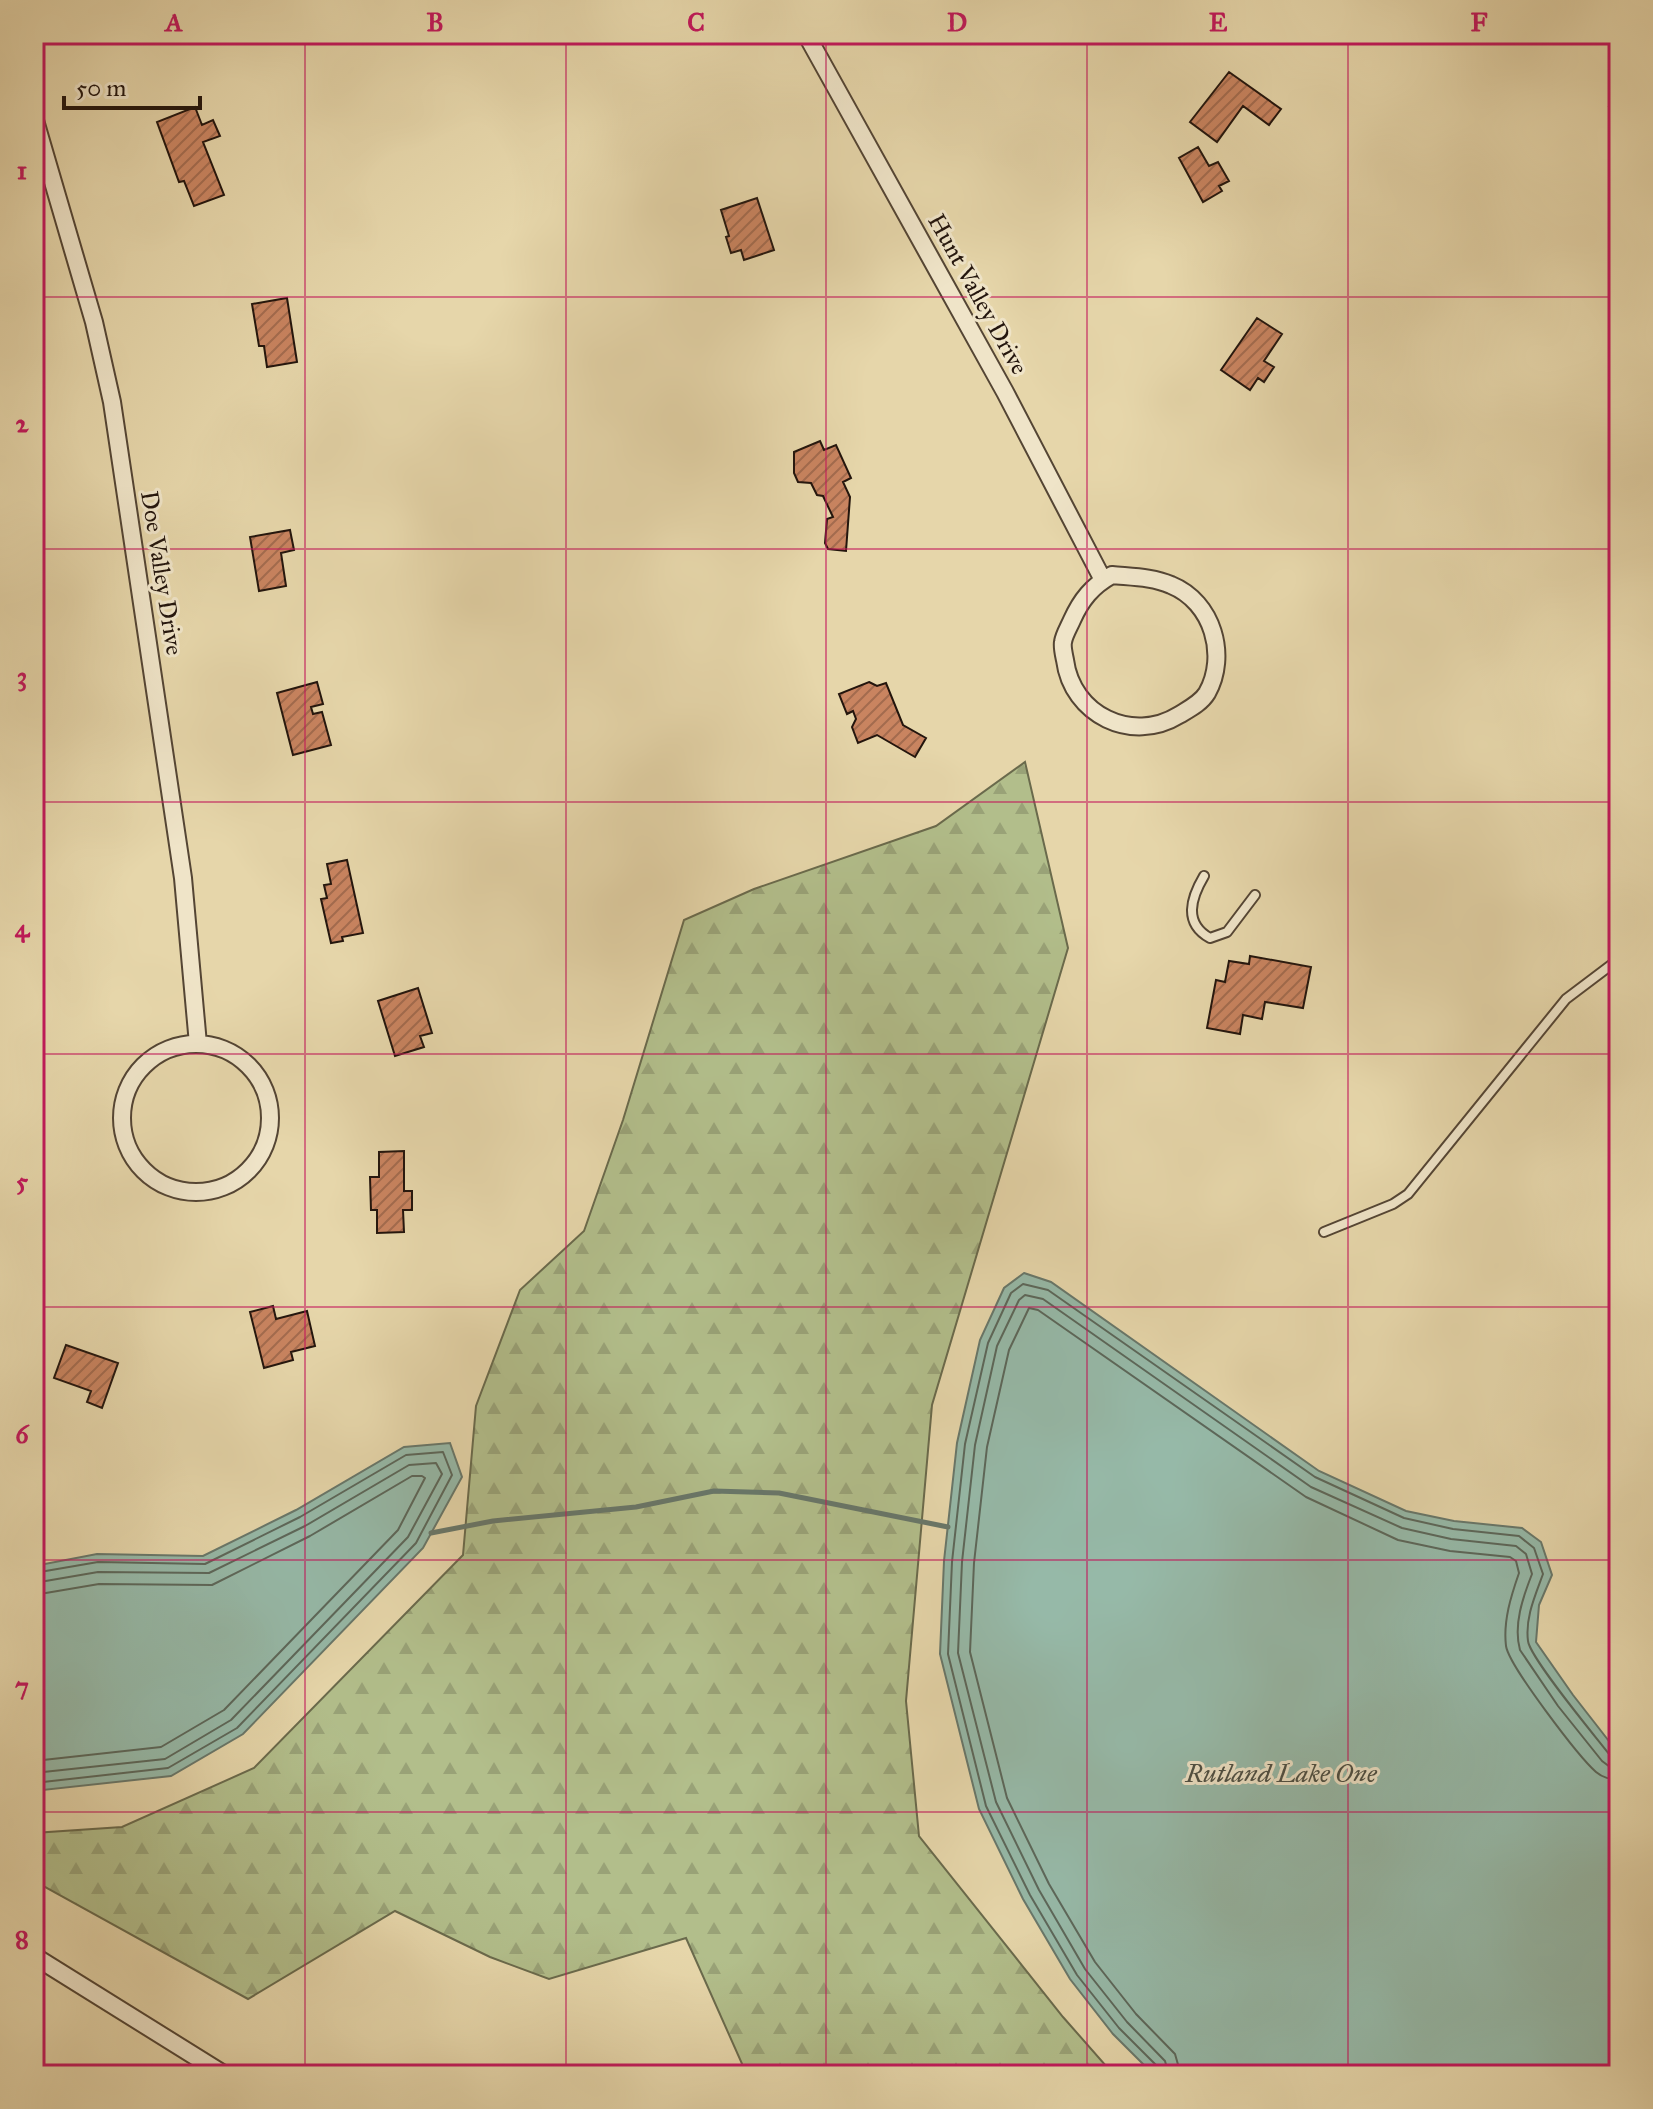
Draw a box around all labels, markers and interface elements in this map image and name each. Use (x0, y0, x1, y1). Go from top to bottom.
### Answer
text: A (163, 6, 183, 38)
text: B (426, 6, 444, 38)
text: C (687, 6, 705, 38)
text: D (947, 6, 967, 38)
text: E (1209, 6, 1228, 38)
text: F (1471, 6, 1488, 38)
scale bar (64, 60, 200, 110)
text: 50 m (76, 73, 126, 103)
text: 1 (17, 154, 27, 186)
street label: Hunt Valley Drive (921, 208, 1035, 380)
text: 2 (16, 407, 30, 439)
street label: Doe Valley Drive (134, 489, 190, 657)
text: 3 (17, 660, 27, 692)
text: 4 (15, 912, 31, 944)
text: 5 (16, 1165, 29, 1197)
text: 6 (15, 1418, 30, 1450)
text: 7 (15, 1670, 29, 1702)
water label: Rutland Lake One (1184, 1757, 1378, 1789)
text: 8 (15, 1923, 29, 1955)

